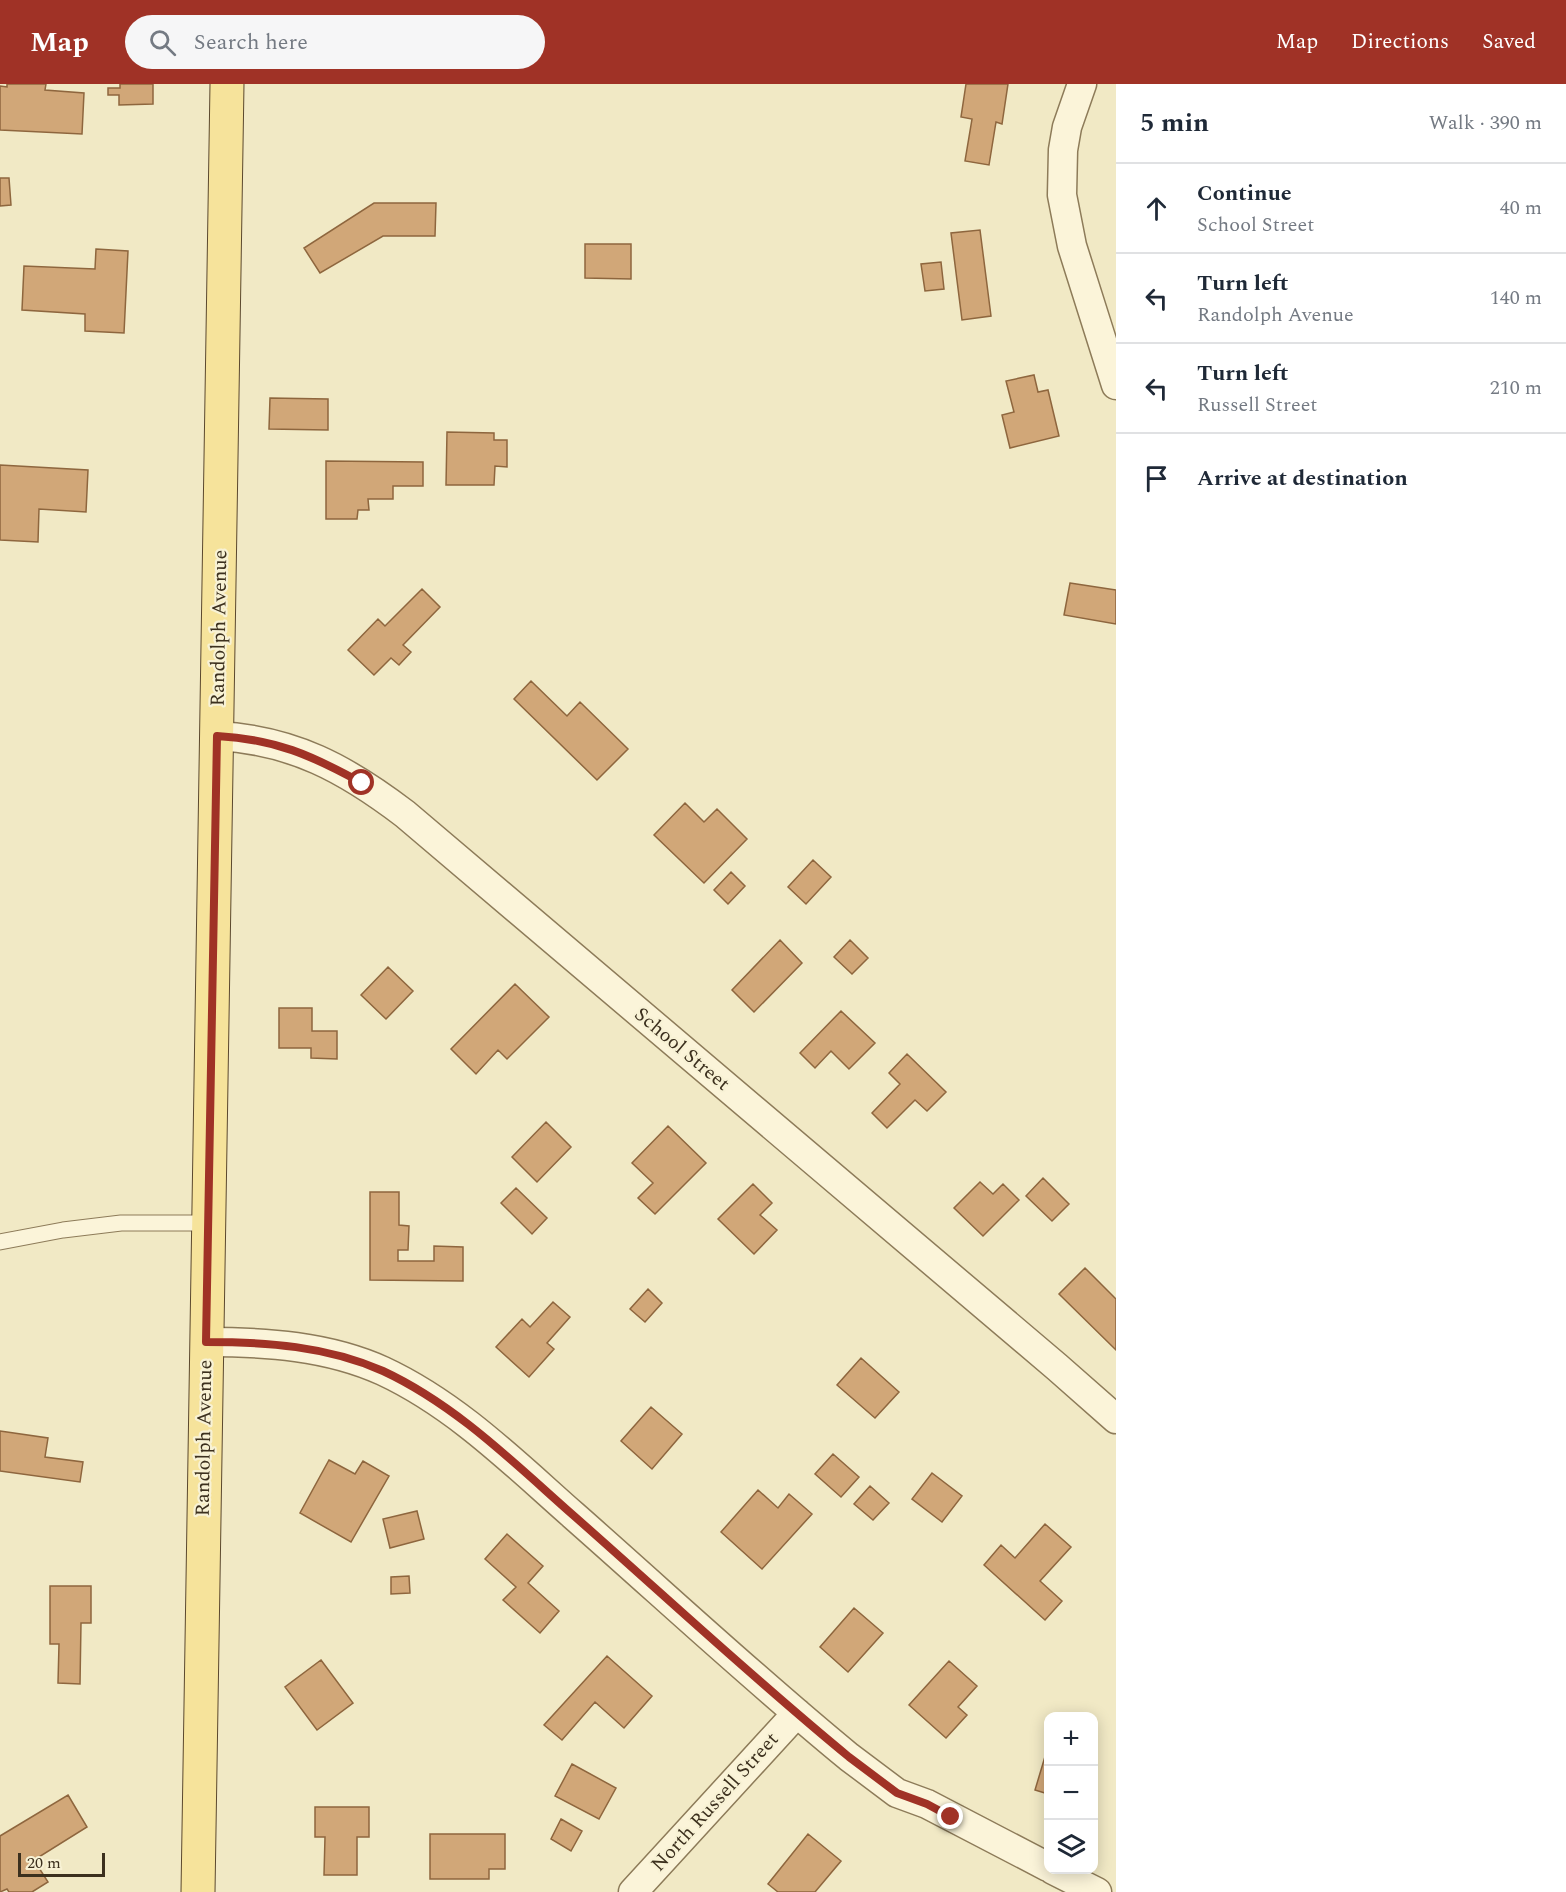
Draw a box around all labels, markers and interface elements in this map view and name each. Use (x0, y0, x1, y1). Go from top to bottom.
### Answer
search box (125, 15, 545, 69)
text: Map (30, 21, 89, 64)
icon: search (146, 26, 179, 59)
text: Search here (194, 26, 308, 59)
text: Map (1276, 26, 1318, 58)
text: Directions (1351, 26, 1449, 58)
text: Saved (1482, 26, 1536, 58)
text: 5 min (1140, 103, 1209, 143)
text: Walk · 390 m (1429, 108, 1542, 138)
text: Continue (1197, 177, 1292, 210)
icon: ahead (1140, 192, 1173, 225)
text: 40 m (1500, 193, 1542, 223)
text: School Street (1197, 210, 1314, 240)
text: Turn left (1197, 267, 1289, 300)
icon: left (1140, 282, 1173, 315)
text: 140 m (1490, 283, 1542, 313)
text: Randolph Avenue (1197, 300, 1354, 330)
text: Turn left (1197, 357, 1289, 390)
icon: left (1140, 372, 1173, 405)
text: 210 m (1490, 373, 1542, 403)
text: Russell Street (1197, 390, 1317, 420)
icon: arrive (1140, 462, 1173, 495)
text: Arrive at destination (1197, 462, 1408, 495)
street label: Randolph Avenue (203, 549, 235, 707)
route start (348, 769, 374, 795)
street label: School Street (627, 1000, 737, 1098)
street label: Randolph Avenue (188, 1359, 220, 1517)
map controls (1044, 1712, 1098, 1874)
button: + (1044, 1712, 1098, 1766)
street label: North Russell Street (644, 1725, 786, 1879)
button: − (1044, 1766, 1098, 1820)
route end (937, 1803, 963, 1829)
button: layers (1044, 1820, 1098, 1874)
scale bar (18, 1850, 105, 1878)
text: 20 m (27, 1851, 61, 1875)

